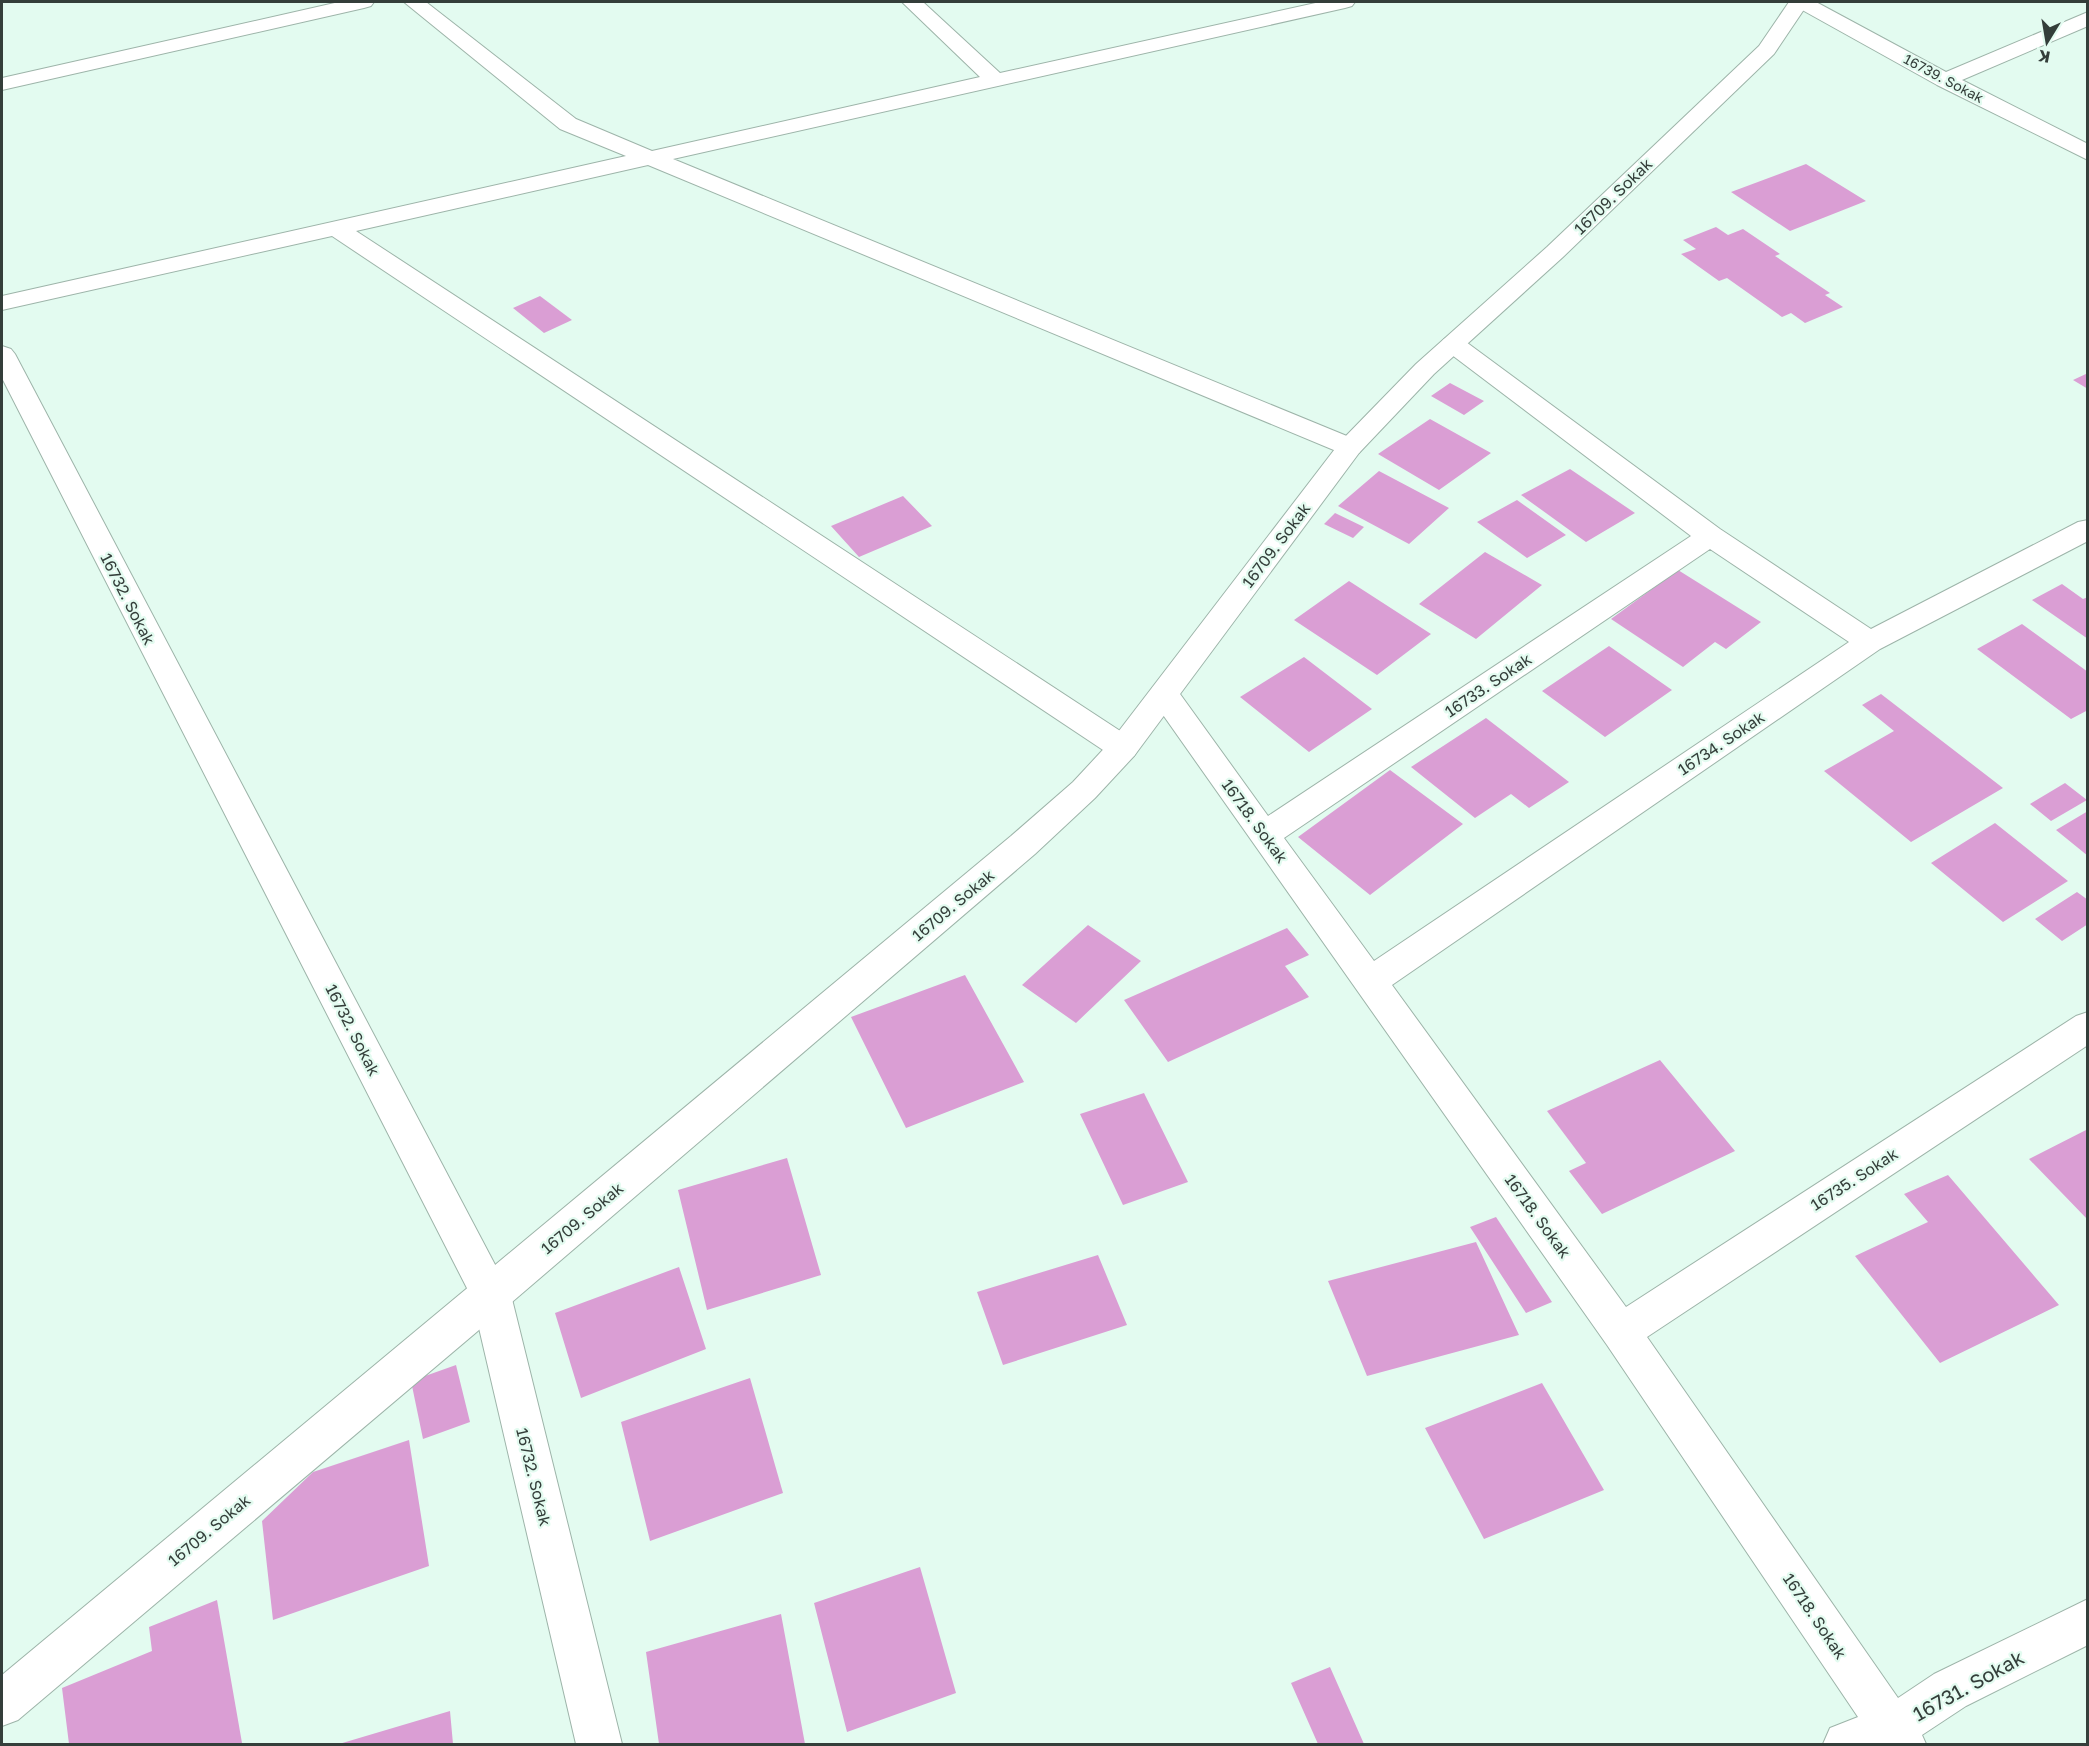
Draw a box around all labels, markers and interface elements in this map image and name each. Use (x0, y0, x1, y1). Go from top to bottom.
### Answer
north arrow (2017, 12, 2077, 72)
text: K (2036, 46, 2052, 68)
street label: 16739. Sokak (1901, 50, 1987, 106)
street label: 16709. Sokak (1570, 154, 1656, 238)
street label: 16709. Sokak (1238, 499, 1314, 591)
street label: 16732. Sokak (96, 550, 160, 648)
street label: 16733. Sokak (1441, 649, 1535, 721)
street label: 16734. Sokak (1674, 707, 1768, 779)
street label: 16718. Sokak (1218, 775, 1292, 867)
street label: 16709. Sokak (908, 865, 998, 945)
street label: 16732. Sokak (321, 981, 385, 1079)
street label: 16735. Sokak (1807, 1143, 1901, 1215)
street label: 16718. Sokak (1501, 1170, 1575, 1262)
street label: 16709. Sokak (537, 1178, 627, 1258)
street label: 16732. Sokak (512, 1426, 556, 1528)
street label: 16709. Sokak (164, 1490, 254, 1570)
street label: 16718. Sokak (1779, 1569, 1851, 1663)
street label: 16731. Sokak (1908, 1645, 2028, 1725)

